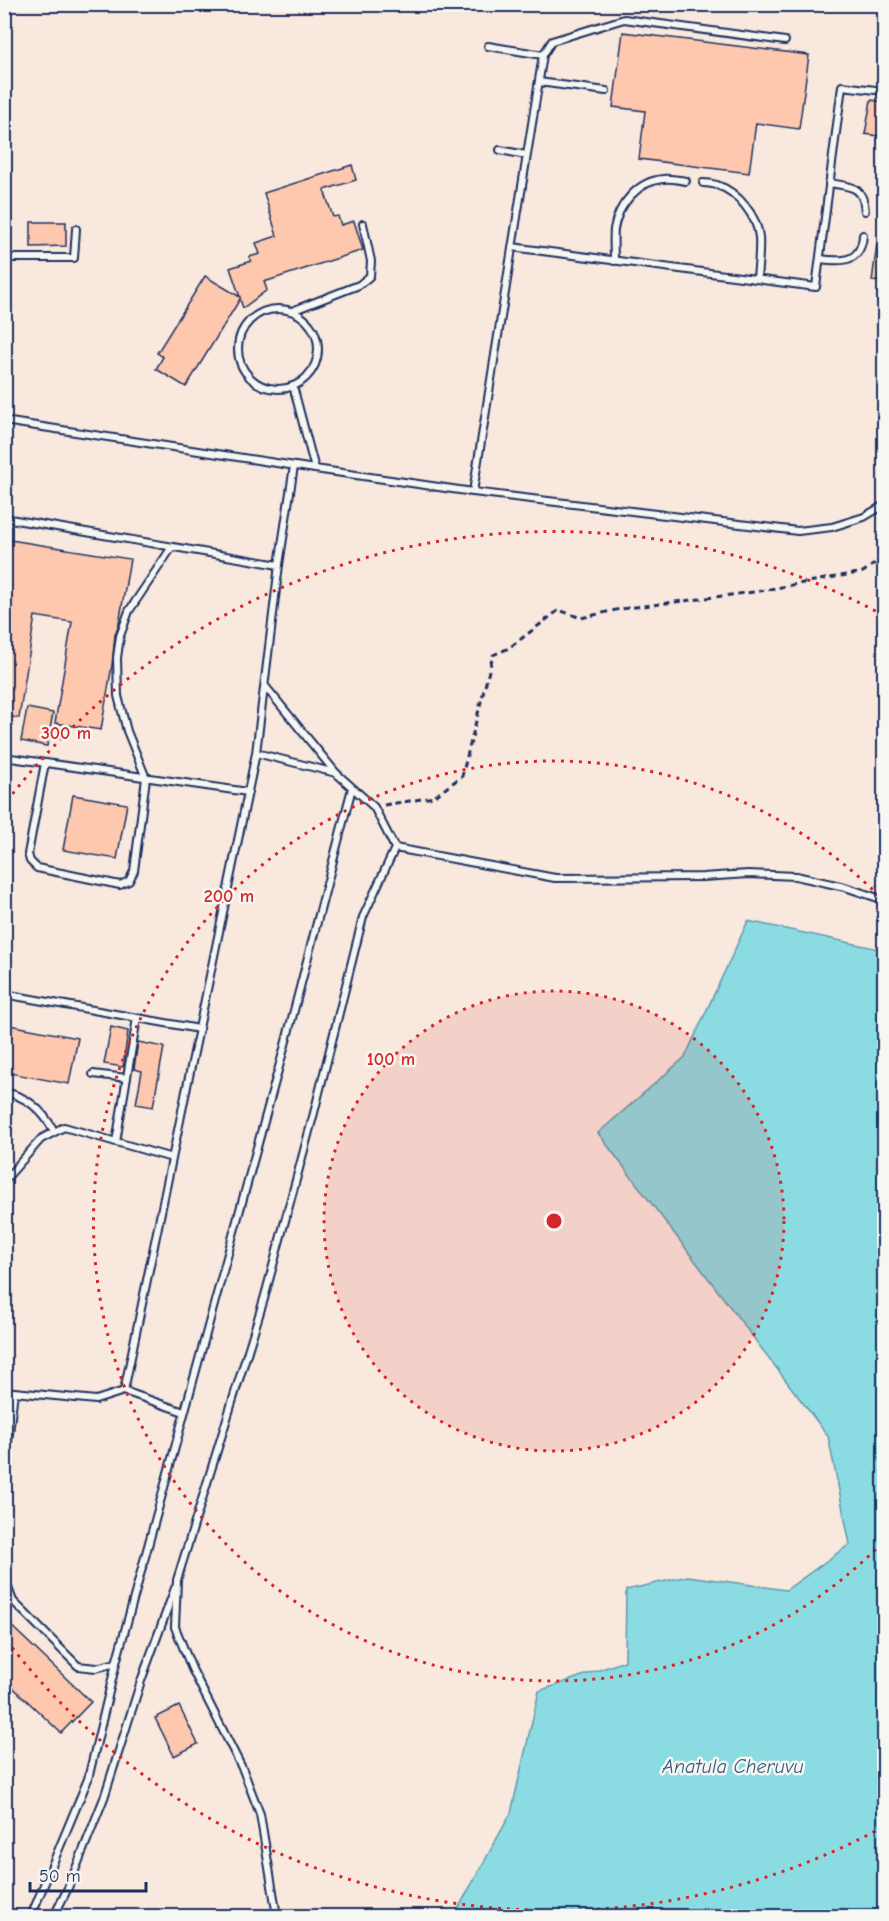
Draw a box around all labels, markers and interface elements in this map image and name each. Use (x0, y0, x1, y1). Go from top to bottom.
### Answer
text: 300 m (41, 723, 91, 744)
text: 200 m (204, 886, 254, 907)
text: 100 m (367, 1049, 415, 1070)
centre of rings (544, 1211, 564, 1231)
water label: Anatula Cheruvu (661, 1755, 804, 1778)
scale bar (30, 1855, 146, 1893)
text: 50 m (39, 1866, 81, 1887)

